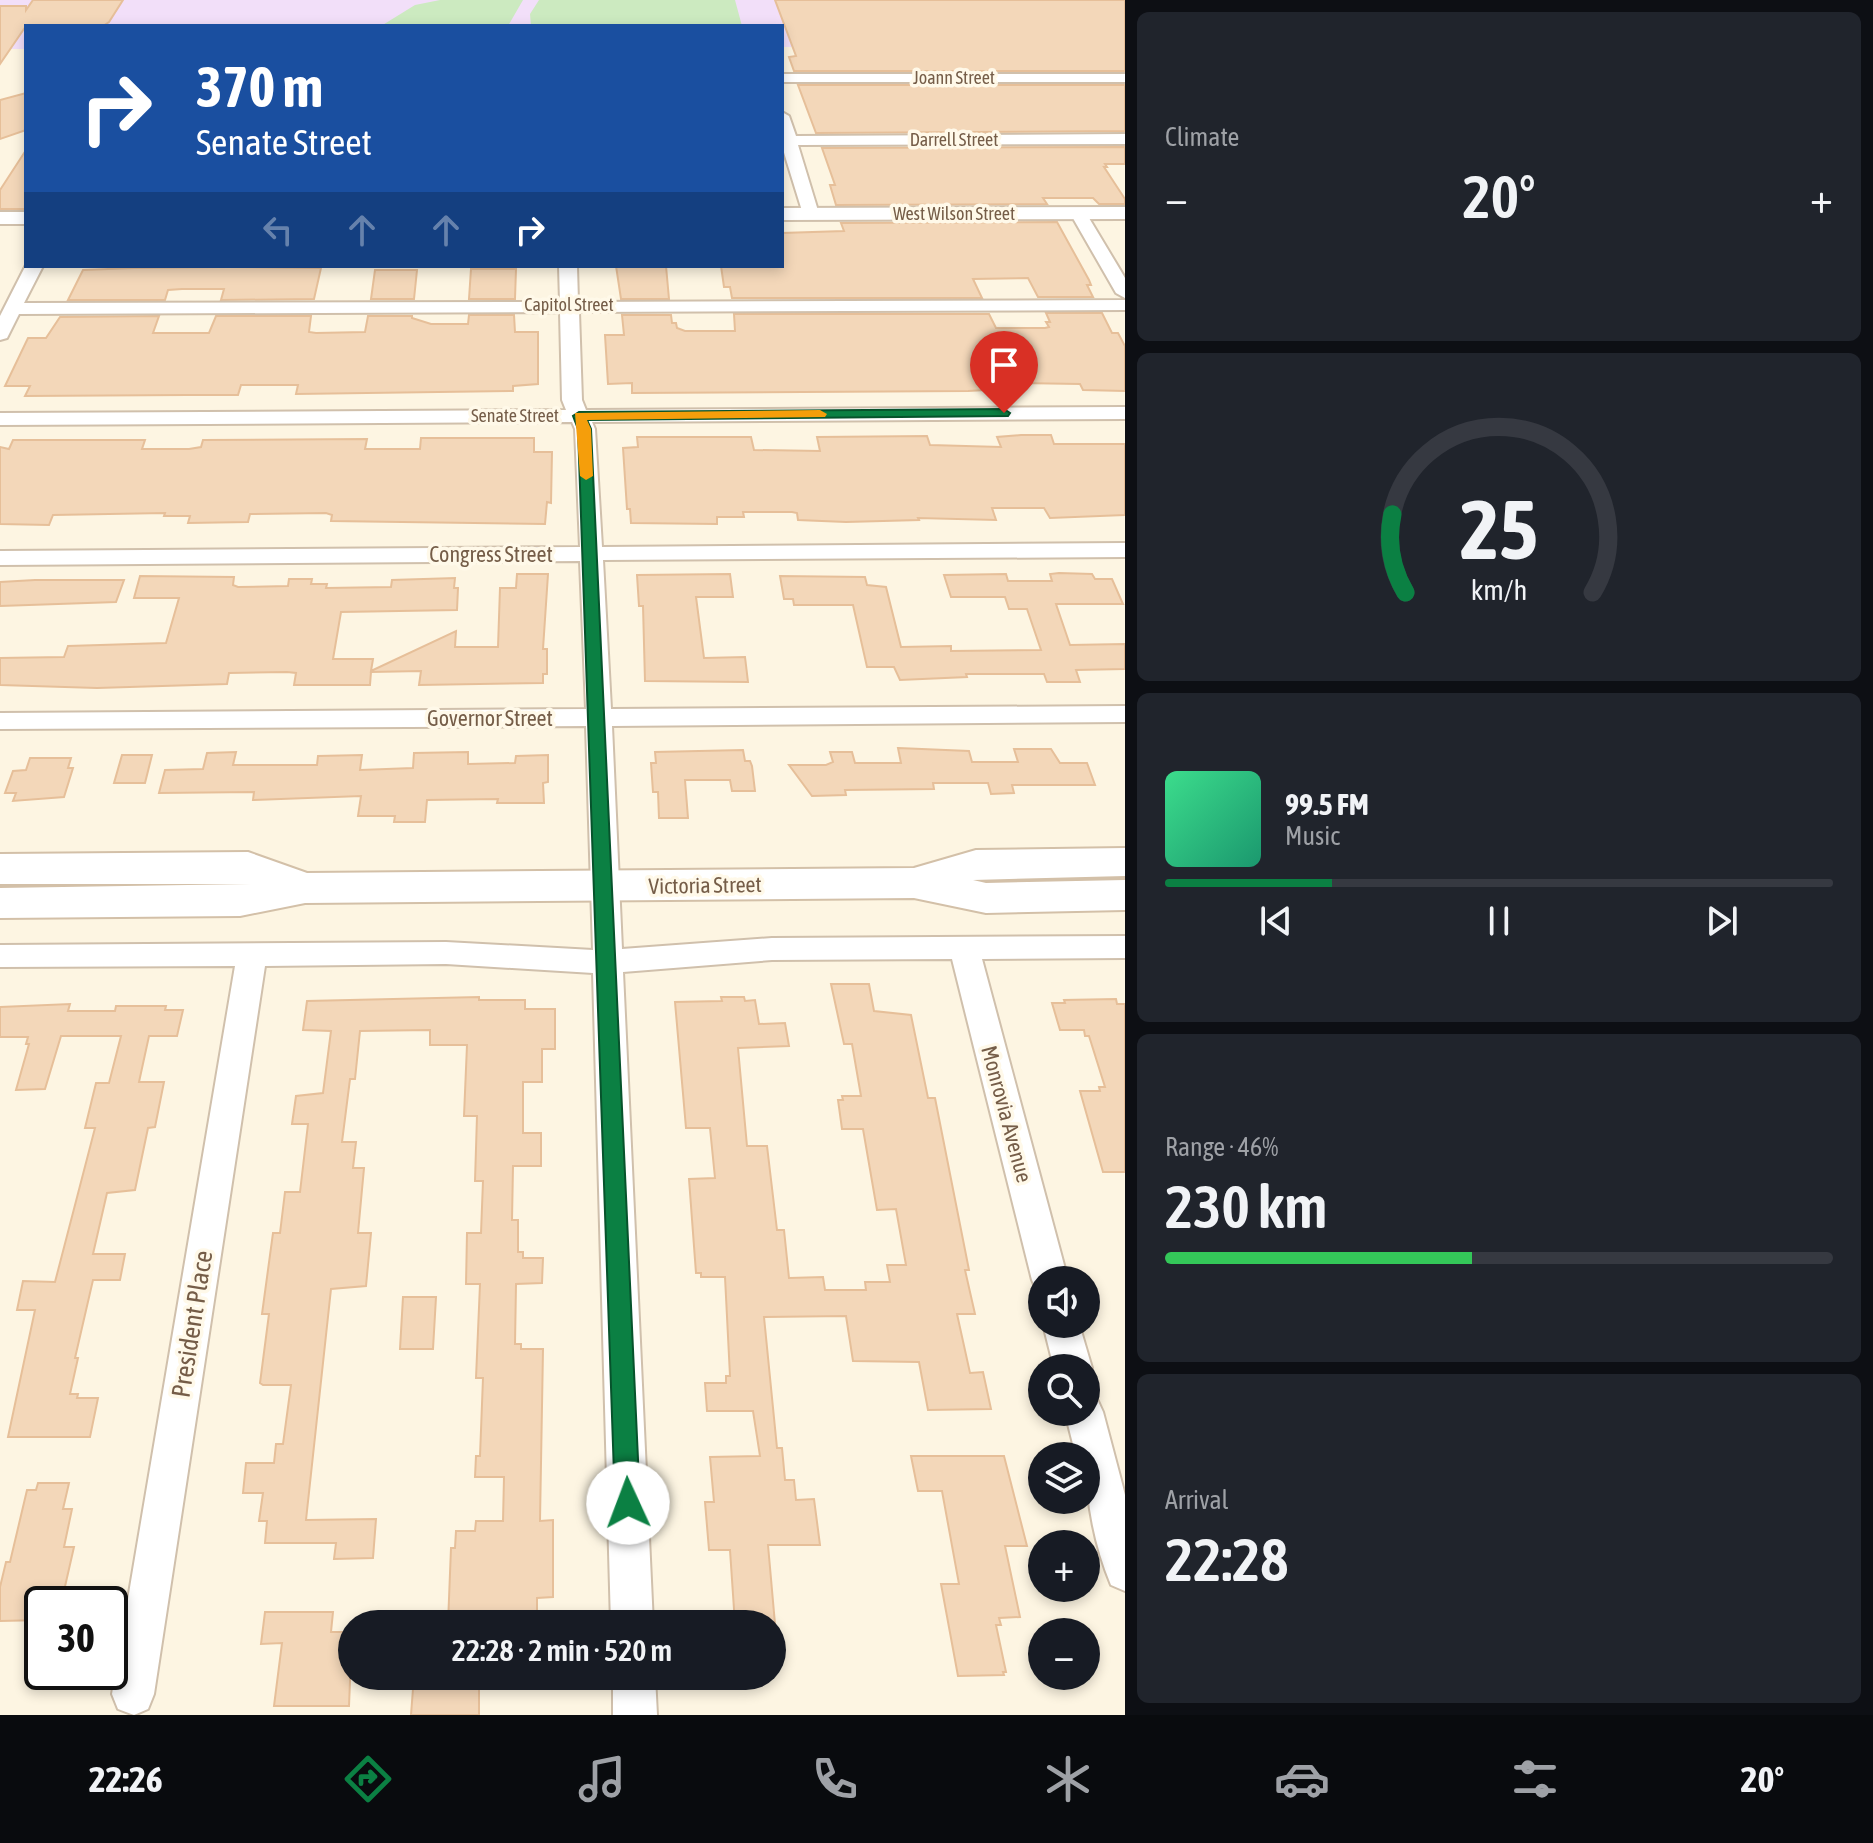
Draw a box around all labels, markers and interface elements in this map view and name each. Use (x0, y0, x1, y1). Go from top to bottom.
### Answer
text: 370 m (196, 55, 323, 119)
icon: right (64, 56, 168, 160)
street label: Joann Street (913, 67, 995, 88)
text: Senate Street (196, 121, 372, 163)
text: Climate (1165, 122, 1239, 152)
street label: Darrell Street (910, 129, 998, 150)
text: 20° (1463, 162, 1535, 231)
text: − (1165, 172, 1188, 222)
text: + (1810, 172, 1833, 222)
street label: West Wilson Street (893, 203, 1015, 224)
icon: left (256, 208, 300, 252)
icon: ahead (340, 208, 384, 252)
icon: ahead (424, 208, 468, 252)
icon: right (508, 208, 552, 252)
street label: Capitol Street (524, 294, 614, 315)
pin (970, 331, 1038, 413)
icon: arrive (982, 343, 1026, 387)
street label: Senate Street (471, 405, 559, 426)
text: 25 (1460, 480, 1538, 576)
street label: Congress Street (429, 541, 553, 567)
text: km/h (1471, 573, 1527, 606)
street label: Governor Street (427, 705, 553, 731)
text: 99.5 FM (1285, 787, 1369, 821)
text: Music (1285, 821, 1340, 851)
street label: Victoria Street (648, 871, 762, 899)
icon: previous (1254, 899, 1298, 943)
icon: pause (1477, 899, 1521, 943)
icon: next (1700, 899, 1744, 943)
street label: Monrovia Avenue (976, 1043, 1038, 1185)
text: Range · 46% (1165, 1132, 1278, 1162)
text: 230 km (1165, 1172, 1327, 1241)
street label: President Place (166, 1248, 218, 1400)
map controls (1028, 1266, 1100, 1690)
button: sound (1028, 1266, 1100, 1338)
button: search (1028, 1354, 1100, 1426)
button: layers (1028, 1442, 1100, 1514)
position arrow (586, 1461, 670, 1545)
text: Arrival (1165, 1485, 1229, 1515)
text: 22:28 (1165, 1525, 1288, 1594)
button: + (1028, 1530, 1100, 1602)
speed limit sign: 30 (24, 1586, 128, 1690)
button: − (1028, 1618, 1100, 1690)
text: 22:28 · 2 min · 520 m (452, 1633, 672, 1667)
icon: directions (340, 1751, 396, 1807)
icon: music (574, 1751, 630, 1807)
icon: phone (807, 1751, 863, 1807)
icon: climate (1040, 1751, 1096, 1807)
icon: car (1274, 1751, 1330, 1807)
icon: filters (1507, 1751, 1563, 1807)
text: 22:26 (89, 1758, 163, 1800)
text: 20° (1741, 1758, 1784, 1800)

